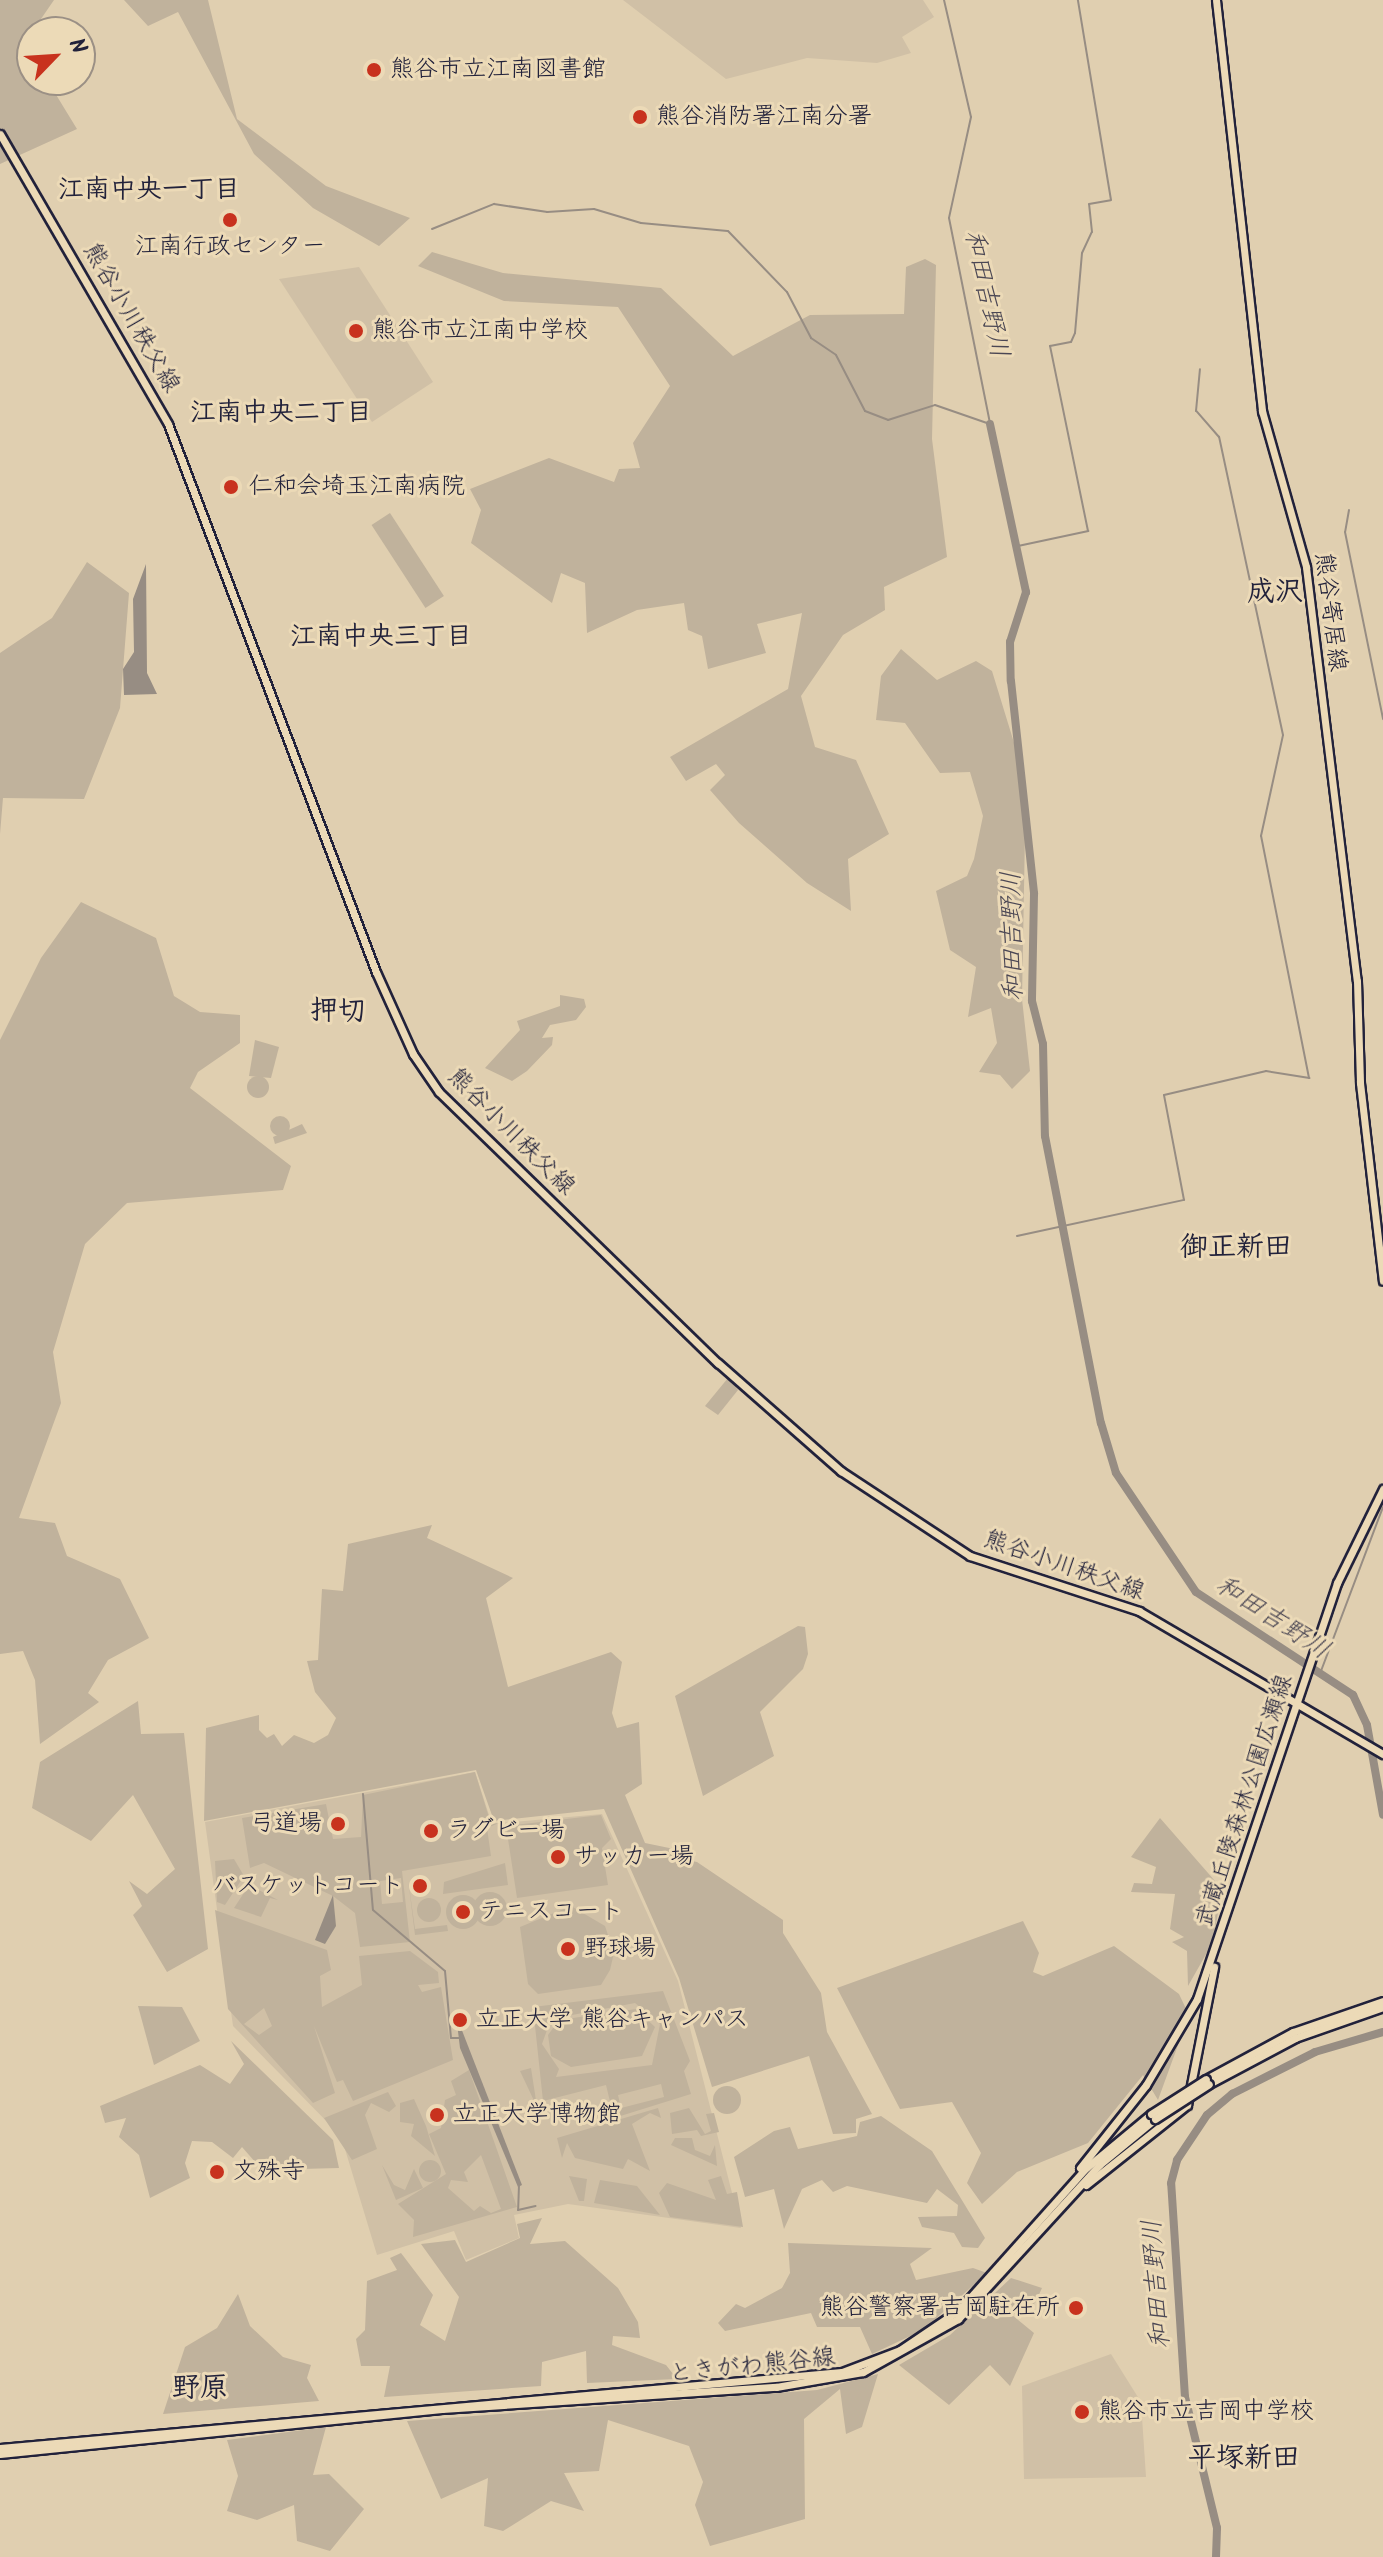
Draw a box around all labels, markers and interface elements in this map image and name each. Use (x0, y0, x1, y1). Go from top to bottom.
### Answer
north arrow (16, 16, 96, 96)
text: N (58, 33, 95, 60)
place label: 熊谷市立江南図書館 (390, 56, 606, 84)
marker: 熊谷市立江南図書館 (365, 61, 383, 79)
place label: 熊谷消防署江南分署 (656, 103, 872, 131)
marker: 熊谷消防署江南分署 (631, 108, 649, 126)
district label: 江南中央一丁目 (58, 175, 240, 207)
marker: 江南行政センター (221, 211, 239, 229)
water label: 和田吉野川 (956, 227, 1014, 361)
place label: 江南行政センター (134, 233, 326, 261)
street label: 熊谷小川秩父線 (77, 238, 185, 398)
place label: 熊谷市立江南中学校 (372, 317, 588, 345)
marker: 熊谷市立江南中学校 (347, 322, 365, 340)
district label: 江南中央二丁目 (190, 398, 372, 430)
place label: 仁和会埼玉江南病院 (249, 473, 465, 501)
marker: 仁和会埼玉江南病院 (220, 476, 242, 498)
street label: 熊谷寄居線 (1308, 551, 1352, 673)
district label: 成沢 (1247, 576, 1303, 610)
district label: 江南中央三丁目 (290, 622, 472, 654)
water label: 和田吉野川 (997, 871, 1031, 1001)
district label: 押切 (310, 995, 366, 1029)
street label: 熊谷小川秩父線 (441, 1062, 581, 1202)
district label: 御正新田 (1180, 1231, 1292, 1265)
street label: 熊谷小川秩父線 (980, 1525, 1148, 1607)
water label: 和田吉野川 (1209, 1571, 1335, 1667)
street label: 武蔵丘陵森林公園広瀬線 (1191, 1671, 1299, 1931)
place label: 弓道場 (250, 1810, 322, 1838)
marker: 弓道場 (329, 1815, 347, 1833)
place label: ラグビー場 (447, 1817, 566, 1845)
marker: ラグビー場 (422, 1822, 440, 1840)
place label: サッカー場 (574, 1843, 694, 1871)
marker: サッカー場 (549, 1848, 567, 1866)
place label: バスケットコート (212, 1872, 404, 1900)
marker: バスケットコート (411, 1877, 429, 1895)
place label: テニスコート (479, 1898, 623, 1926)
marker: テニスコート (454, 1903, 472, 1921)
place label: 野球場 (584, 1935, 656, 1963)
marker: 野球場 (559, 1940, 577, 1958)
place label: 立正大学 熊谷キャンパス (476, 2006, 750, 2034)
marker: 立正大学 熊谷キャンパス (451, 2011, 469, 2029)
place label: 立正大学博物館 (453, 2101, 621, 2129)
marker: 立正大学博物館 (428, 2106, 446, 2124)
place label: 文殊寺 (233, 2158, 305, 2186)
marker: 文殊寺 (208, 2163, 226, 2181)
water label: 和田吉野川 (1138, 2218, 1178, 2350)
place label: 熊谷警察署吉岡駐在所 (820, 2294, 1060, 2322)
marker: 熊谷警察署吉岡駐在所 (1067, 2299, 1085, 2317)
street label: ときがわ熊谷線 (667, 2343, 837, 2389)
district label: 野原 (172, 2372, 228, 2406)
place label: 熊谷市立吉岡中学校 (1098, 2398, 1314, 2426)
marker: 熊谷市立吉岡中学校 (1073, 2403, 1091, 2421)
district label: 平塚新田 (1188, 2442, 1300, 2476)

